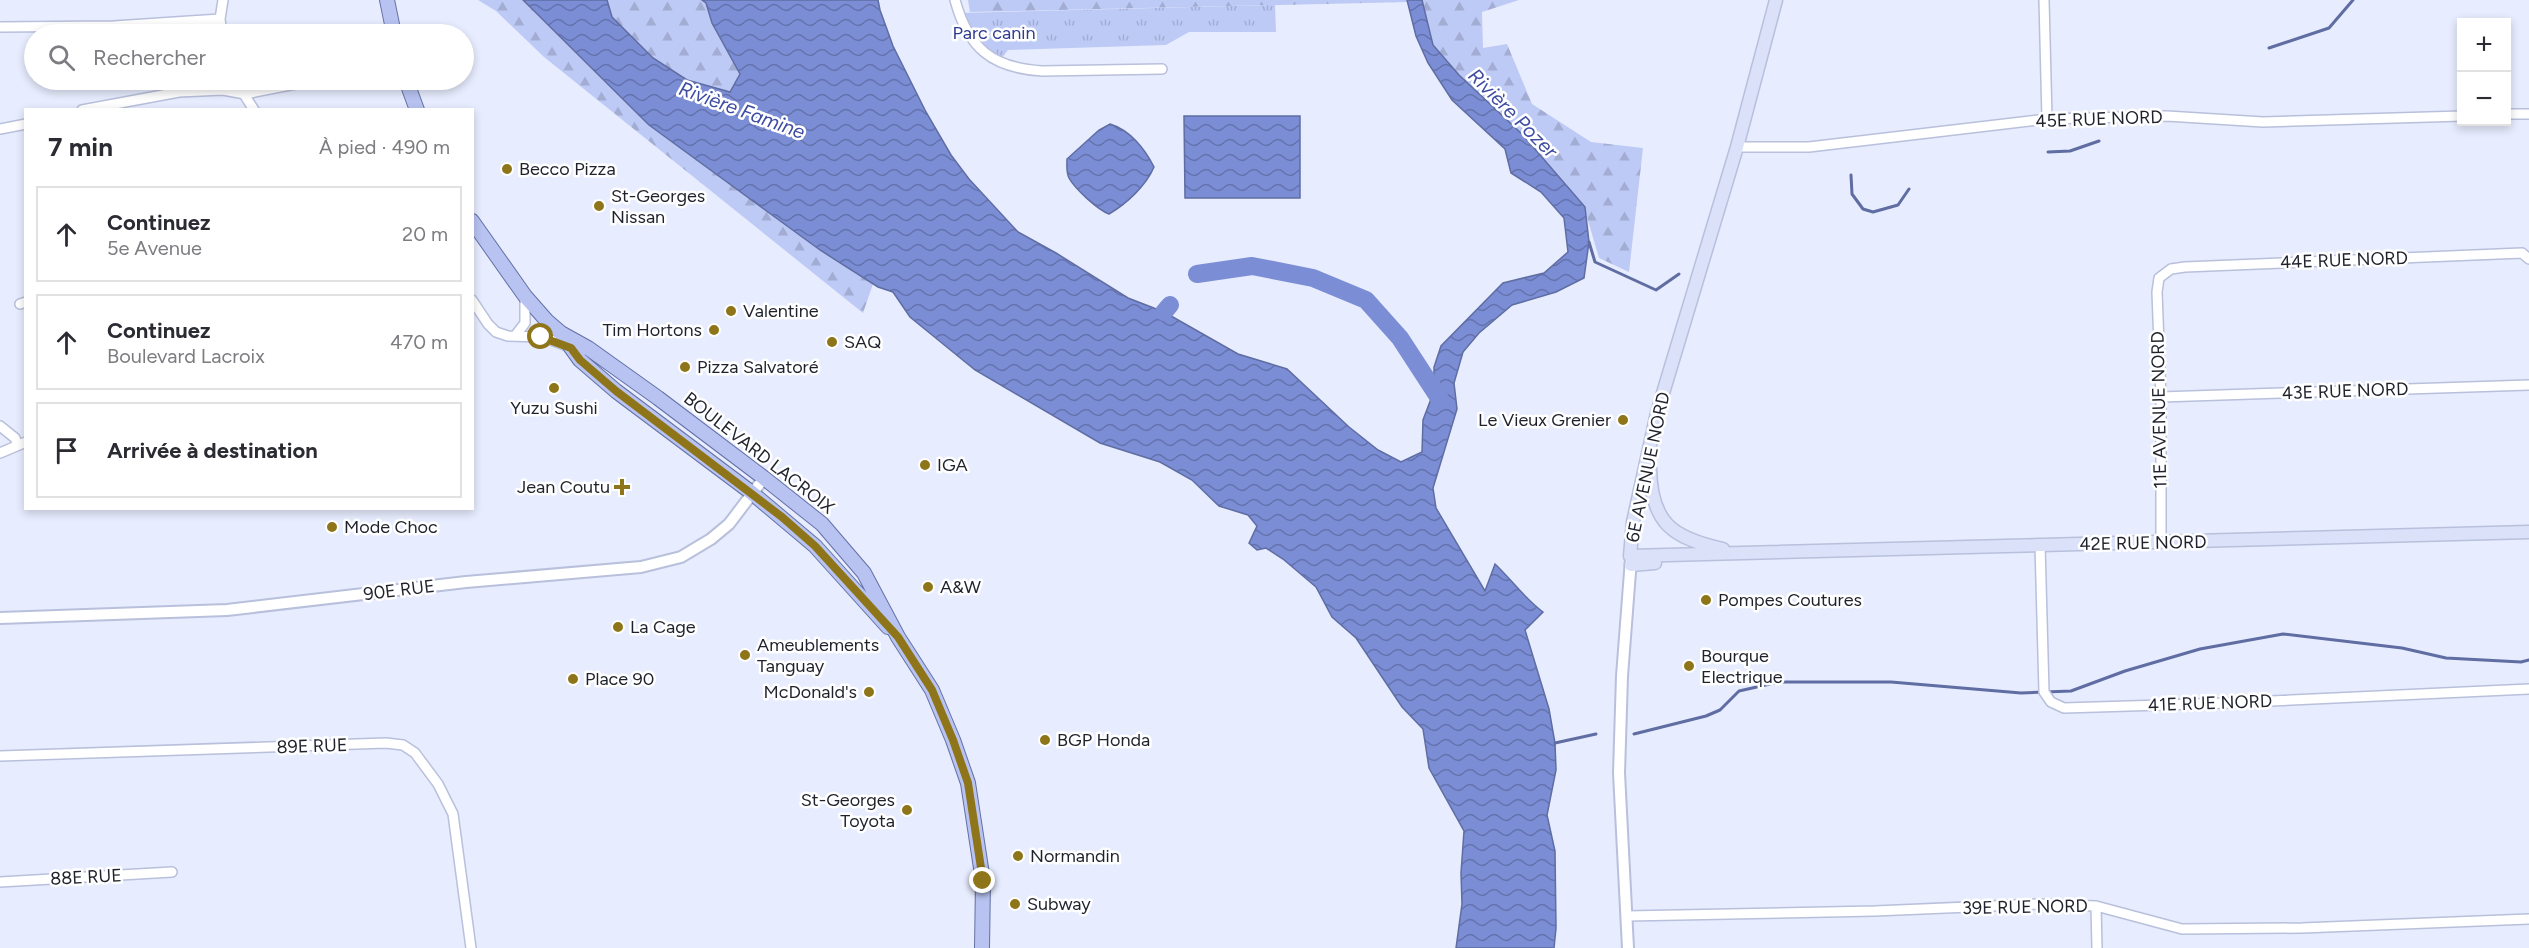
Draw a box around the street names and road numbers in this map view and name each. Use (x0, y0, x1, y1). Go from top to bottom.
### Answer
street label: 45E RUE NORD (2035, 106, 2163, 132)
street label: 44E RUE NORD (2280, 247, 2408, 273)
street label: 11E AVENUE NORD (2147, 331, 2171, 489)
street label: 43E RUE NORD (2281, 378, 2409, 404)
street label: BOULEVARD LACROIX (679, 387, 839, 519)
street label: 6E AVENUE NORD (1621, 390, 1675, 544)
street label: 42E RUE NORD (2079, 531, 2207, 555)
street label: 90E RUE (362, 575, 436, 605)
street label: 41E RUE NORD (2147, 690, 2273, 716)
street label: 89E RUE (276, 734, 348, 758)
street label: 88E RUE (50, 864, 122, 890)
street label: 39E RUE NORD (1962, 895, 2088, 919)

